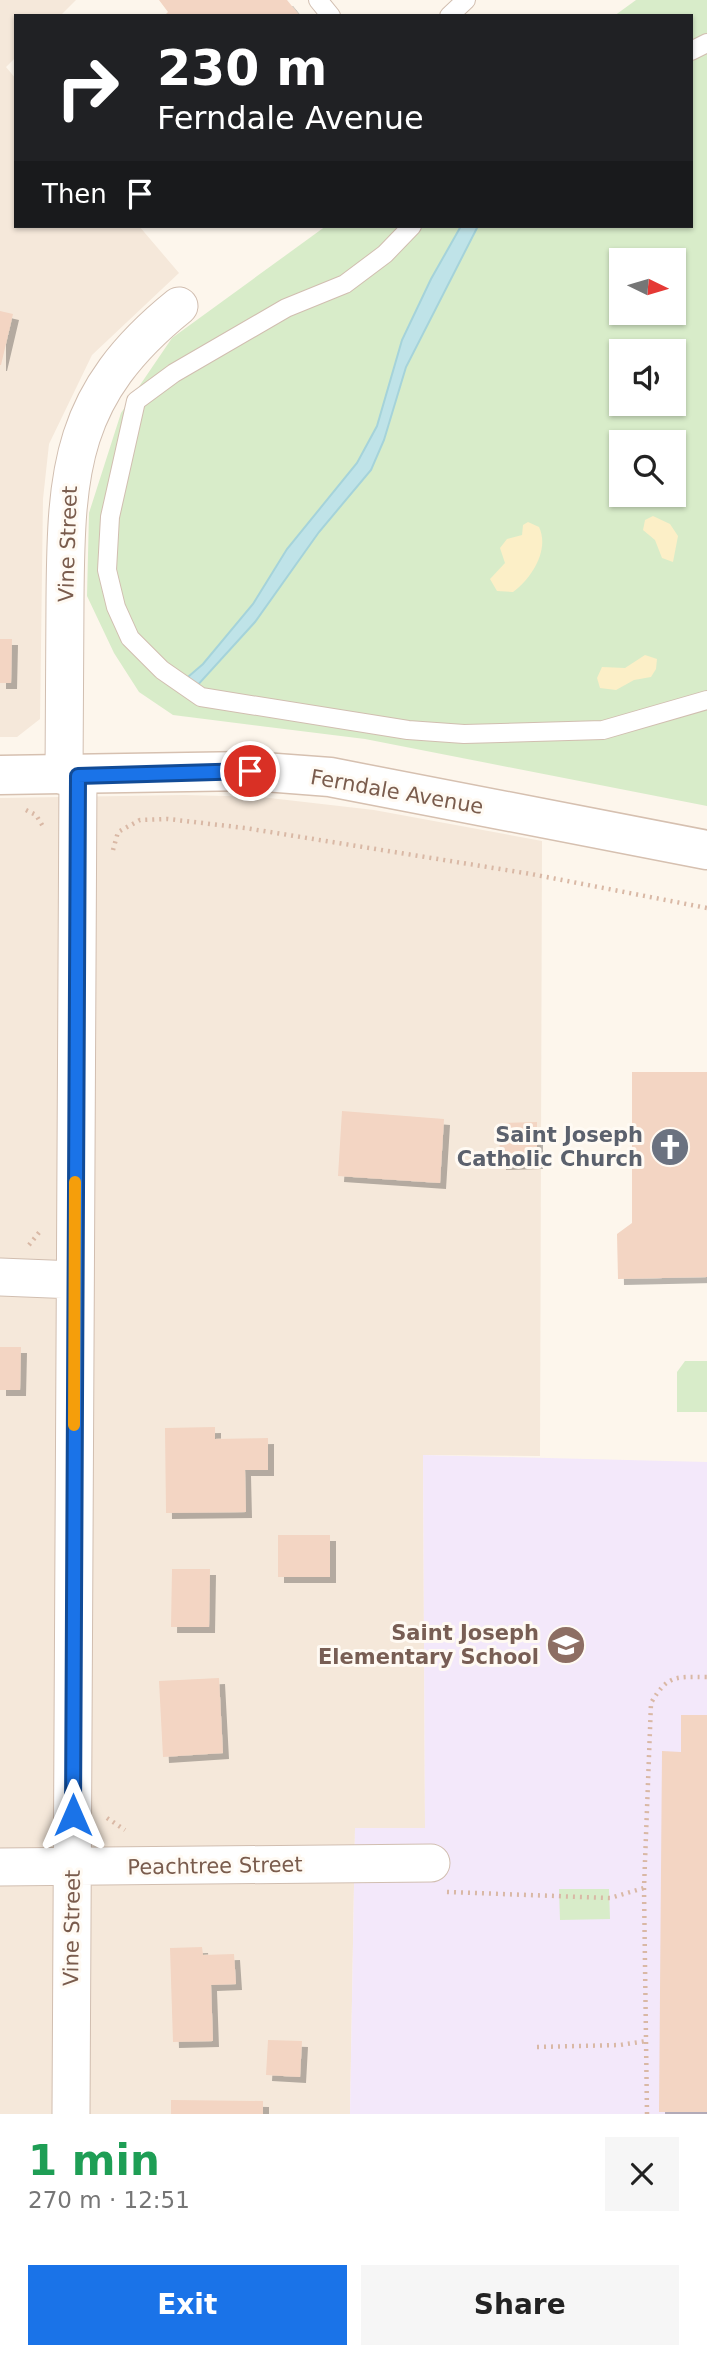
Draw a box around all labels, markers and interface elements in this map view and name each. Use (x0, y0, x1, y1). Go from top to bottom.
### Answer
text: 230 m (157, 40, 327, 97)
icon: right (42, 42, 133, 133)
text: Ferndale Avenue (157, 99, 424, 137)
icon: arrive (121, 175, 159, 213)
text: Then (42, 179, 107, 209)
north arrow (609, 248, 686, 326)
map controls (609, 248, 686, 507)
button: sound (609, 339, 686, 416)
button: search (609, 430, 686, 507)
street label: Vine Street (54, 485, 82, 603)
pin (220, 741, 280, 801)
icon: arrive (231, 752, 269, 790)
street label: Ferndale Avenue (309, 765, 485, 819)
place label: Saint Joseph Catholic Church (457, 1123, 643, 1171)
church icon: Saint Joseph Catholic Church (649, 1126, 691, 1168)
place label: Saint Joseph Elementary School (318, 1621, 539, 1669)
school or university icon: Saint Joseph Elementary School (545, 1624, 587, 1666)
position arrow (36, 1778, 110, 1852)
street label: Peachtree Street (127, 1852, 303, 1880)
street label: Vine Street (59, 1870, 85, 1986)
text: 1 min (28, 2136, 160, 2185)
button: close (605, 2137, 679, 2211)
text: 270 m · 12:51 (28, 2187, 190, 2213)
button: Exit (28, 2265, 347, 2345)
button: Share (361, 2265, 679, 2345)

